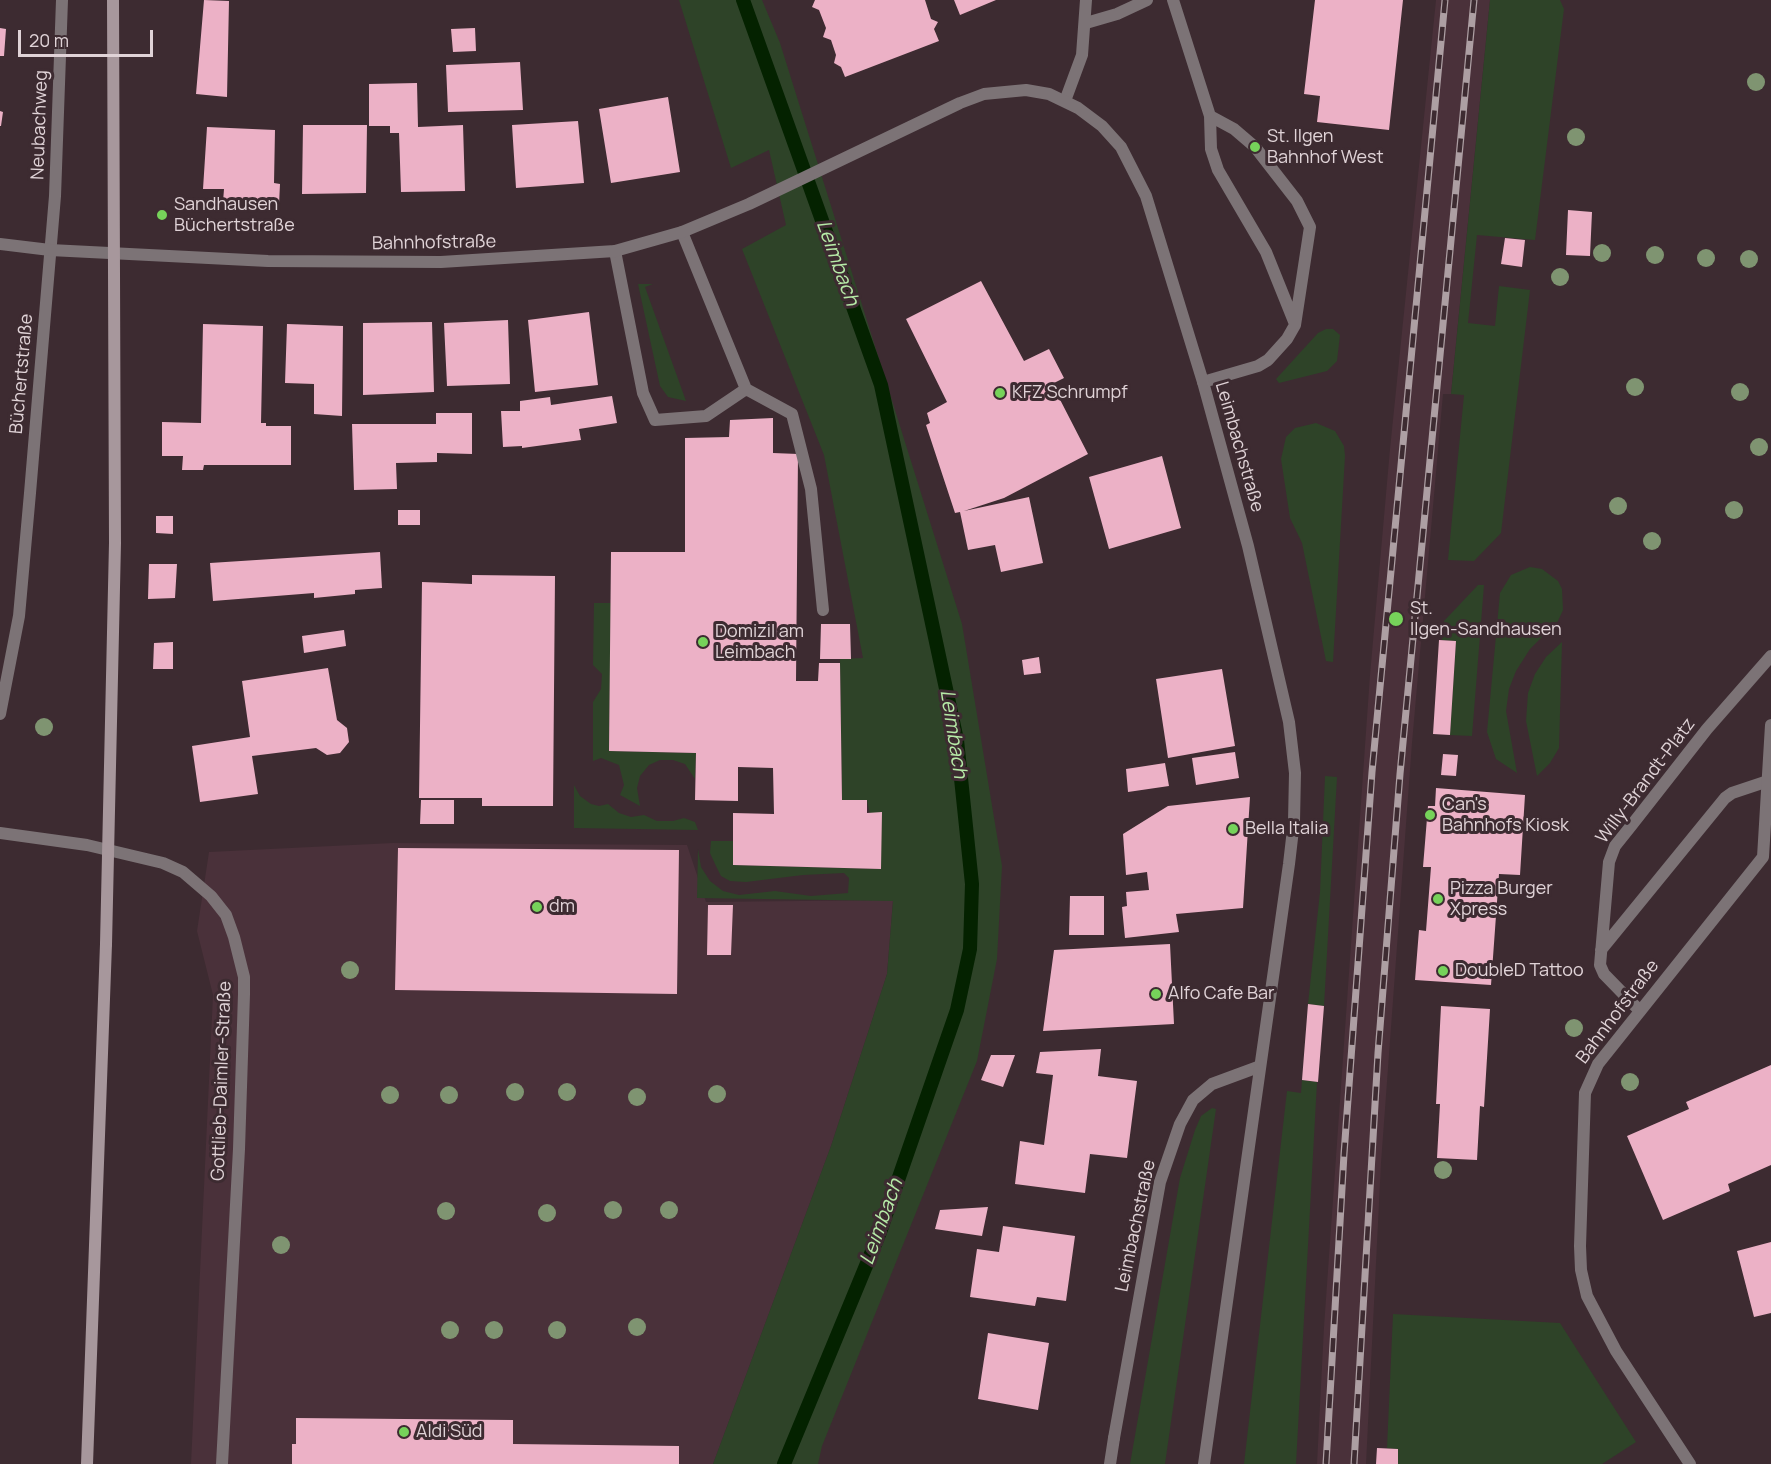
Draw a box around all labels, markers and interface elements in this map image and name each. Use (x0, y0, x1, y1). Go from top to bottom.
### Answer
scale bar (21, 18, 156, 56)
text: 20 m (29, 28, 69, 52)
street label: Neubachweg (27, 70, 53, 180)
place label: St. Ilgen Bahnhof West (1267, 126, 1384, 168)
marker: St. Ilgen Bahnhof West (1248, 140, 1262, 154)
place label: Sandhausen Büchertstraße (174, 194, 295, 236)
marker: Sandhausen Büchertstraße (155, 208, 169, 222)
water label: Leimbach (810, 217, 864, 309)
street label: Bahnhofstraße (372, 231, 496, 255)
street label: Büchertstraße (6, 313, 38, 435)
street label: Leimbachstraße (1210, 379, 1268, 515)
place label: KFZ Schrumpf (1012, 382, 1128, 404)
marker: KFZ Schrumpf (993, 386, 1007, 400)
place label: St. Ilgen-Sandhausen (1410, 598, 1562, 640)
marker: St. Ilgen-Sandhausen (1387, 610, 1405, 628)
place label: Domizil am Leimbach (715, 621, 804, 664)
marker: Domizil am Leimbach (696, 635, 710, 649)
water label: Leimbach (934, 688, 972, 780)
street label: Willy-Brandt-Platz (1592, 714, 1700, 848)
place label: Can's Bahnhofs Kiosk (1442, 794, 1569, 836)
marker: Can's Bahnhofs Kiosk (1423, 808, 1437, 822)
place label: Bella Italia (1245, 818, 1328, 840)
marker: Bella Italia (1226, 822, 1240, 836)
place label: Pizza Burger Xpress (1450, 878, 1553, 920)
marker: Pizza Burger Xpress (1431, 892, 1445, 906)
place label: dm (549, 896, 575, 918)
marker: dm (530, 900, 544, 914)
street label: Bahnhofstraße (1572, 956, 1664, 1068)
place label: DoubleD Tattoo (1455, 960, 1584, 982)
marker: DoubleD Tattoo (1436, 964, 1450, 978)
street label: Gottlieb-Daimler-Straße (208, 981, 236, 1181)
place label: Alfo Cafe Bar (1168, 983, 1274, 1005)
marker: Alfo Cafe Bar (1149, 987, 1163, 1001)
street label: Leimbachstraße (1111, 1158, 1161, 1294)
water label: Leimbach (855, 1176, 909, 1268)
place label: Aldi Süd (416, 1421, 483, 1443)
marker: Aldi Süd (397, 1425, 411, 1439)

